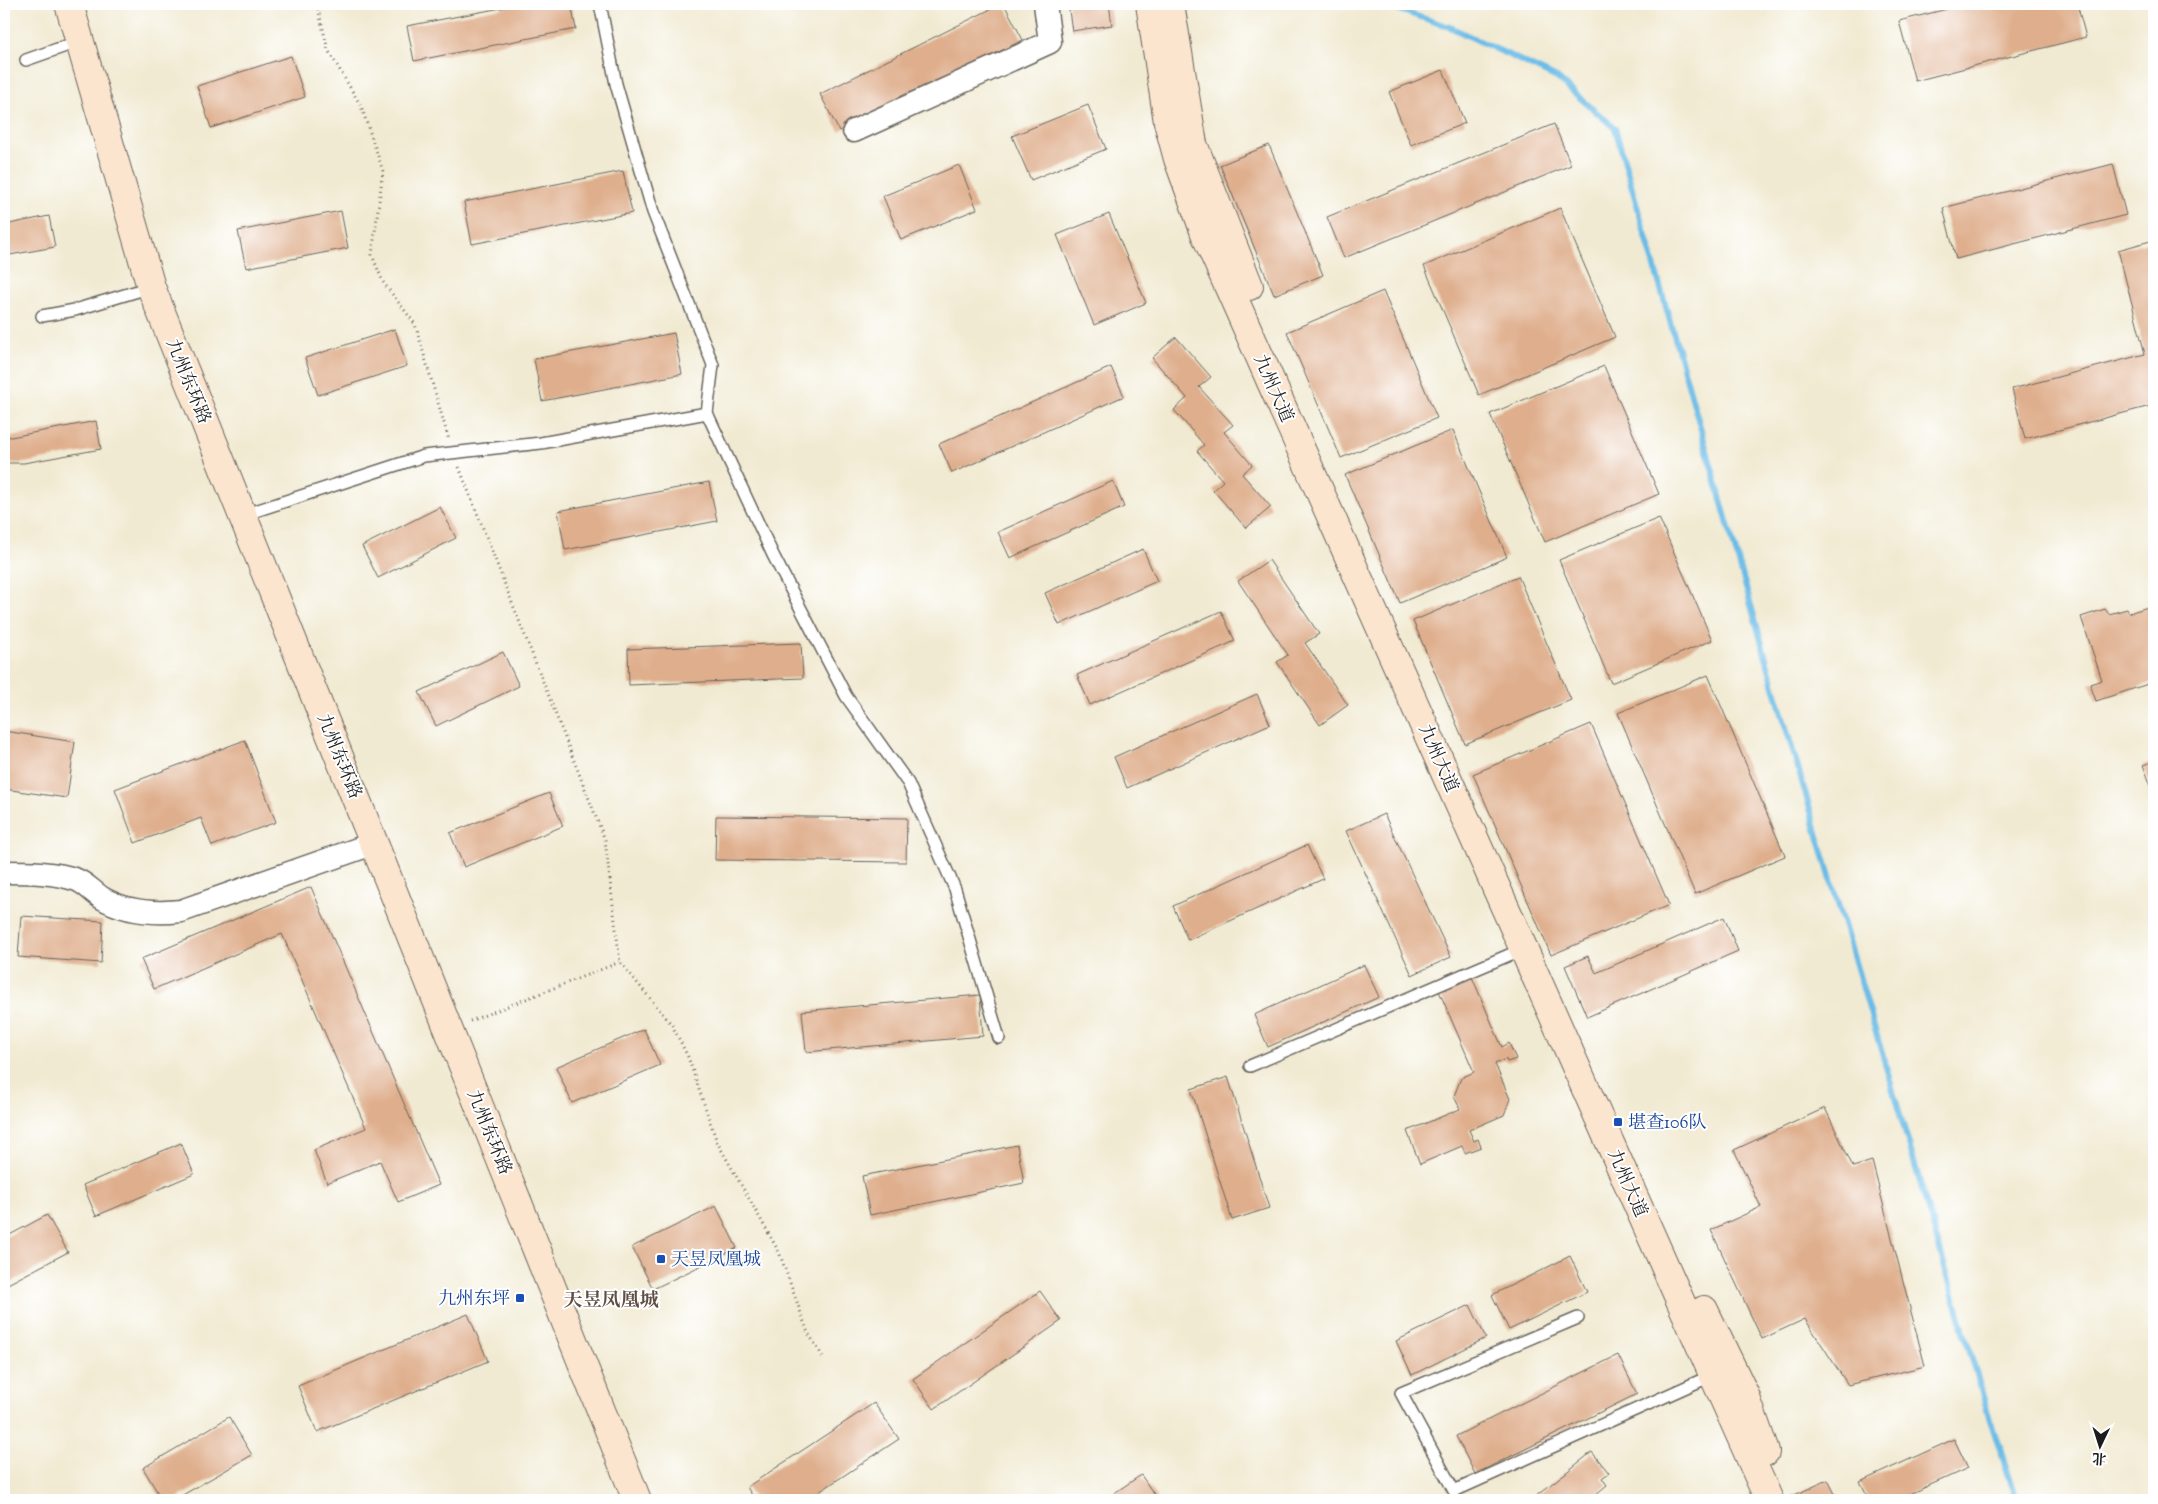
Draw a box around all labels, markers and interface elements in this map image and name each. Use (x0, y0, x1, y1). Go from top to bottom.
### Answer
street label: 九州东环路 (158, 335, 216, 428)
street label: 九州大道 (1246, 351, 1299, 427)
street label: 九州东环路 (309, 710, 367, 803)
street label: 九州大道 (1411, 721, 1464, 797)
street label: 九州东环路 (459, 1086, 517, 1179)
place label: 堪查106队 (1628, 1111, 1706, 1137)
marker: 堪查106队 (1612, 1116, 1624, 1128)
street label: 九州大道 (1600, 1146, 1653, 1222)
place label: 天昱凤凰城 (671, 1248, 761, 1274)
marker: 天昱凤凰城 (655, 1253, 667, 1265)
place label: 九州东坪 (438, 1287, 510, 1313)
district label: 天昱凤凰城 (563, 1288, 659, 1315)
marker: 九州东坪 (514, 1292, 526, 1304)
north arrow (2076, 1422, 2126, 1472)
text: 北 (2092, 1447, 2107, 1467)

